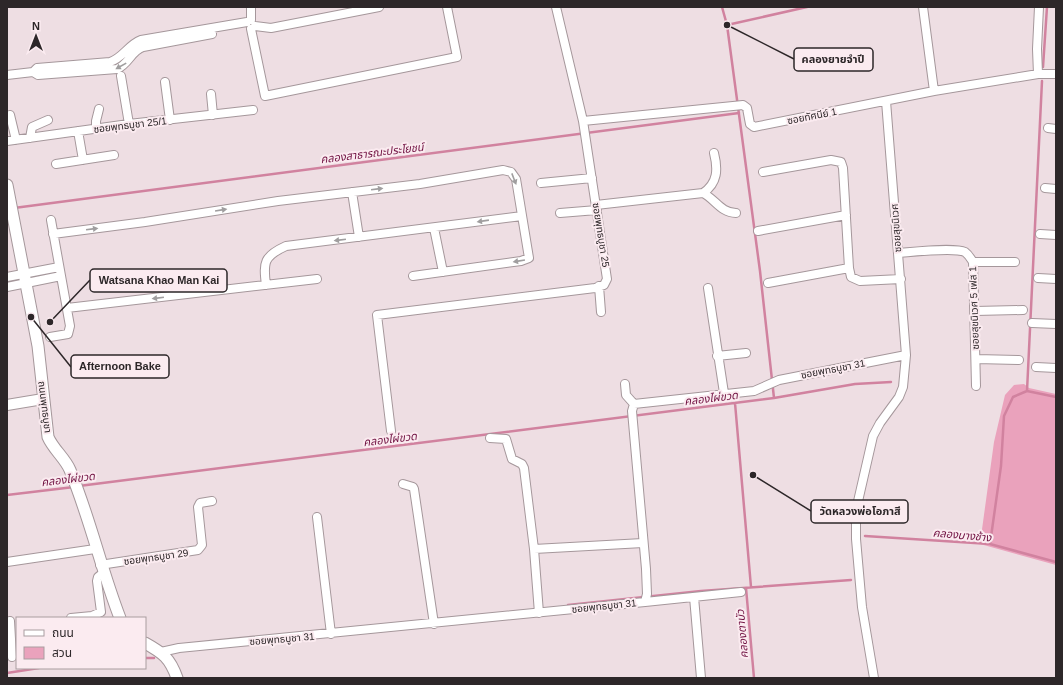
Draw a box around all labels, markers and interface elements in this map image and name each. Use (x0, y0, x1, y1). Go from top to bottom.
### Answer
north arrow (16, 16, 56, 56)
text: N (32, 20, 40, 32)
callout: คลองยายจำปี (794, 48, 873, 71)
text: คลองยายจำปี (802, 53, 864, 65)
one-way arrow (115, 63, 127, 69)
street label: ซอยทัศนีย์ 1 (786, 106, 838, 126)
street label: ซอยพุทธบูชา 25/1 (93, 115, 168, 136)
water label: คลองสาธารณะประโยชน์ (320, 140, 426, 165)
one-way arrow (512, 174, 518, 186)
one-way arrow (371, 186, 383, 192)
street label: ซอยพุทธบูชา 25 (589, 202, 612, 269)
street label: ซอยสุขนิเวศ (889, 203, 904, 253)
one-way arrow (214, 207, 227, 213)
one-way arrow (477, 218, 489, 225)
one-way arrow (86, 225, 98, 232)
one-way arrow (334, 236, 346, 243)
one-way arrow (512, 258, 525, 264)
street label: ซอยสุขนิเวศ 5 เฟส 1 (967, 266, 982, 350)
callout: Watsana Khao Man Kai (90, 269, 227, 292)
text: Watsana Khao Man Kai (99, 274, 219, 286)
one-way arrow (152, 294, 164, 301)
callout: Afternoon Bake (71, 355, 169, 378)
street label: ซอยพุทธบูชา 31 (800, 357, 867, 382)
text: Afternoon Bake (79, 360, 161, 372)
street label: ถนนพุทธบูชา (35, 380, 54, 434)
water label: คลองไผ่ขวด (684, 389, 740, 407)
water label: คลองไผ่ขวด (363, 430, 419, 448)
water label: คลองไผ่ขวด (41, 470, 97, 488)
callout: วัดหลวงพ่อโอภาสี (811, 500, 908, 523)
text: วัดหลวงพ่อโอภาสี (819, 505, 901, 517)
water label: คลองบางช้าง (932, 526, 993, 544)
street label: ซอยพุทธบูชา 29 (123, 547, 190, 568)
street label: ซอยพุทธบูชา 31 (571, 597, 638, 616)
water label: คลองตาบัว (734, 609, 750, 659)
legend (16, 617, 146, 669)
text: ถนน (52, 626, 74, 640)
street label: ซอยพุทธบูชา 31 (249, 631, 315, 648)
text: สวน (52, 646, 72, 660)

